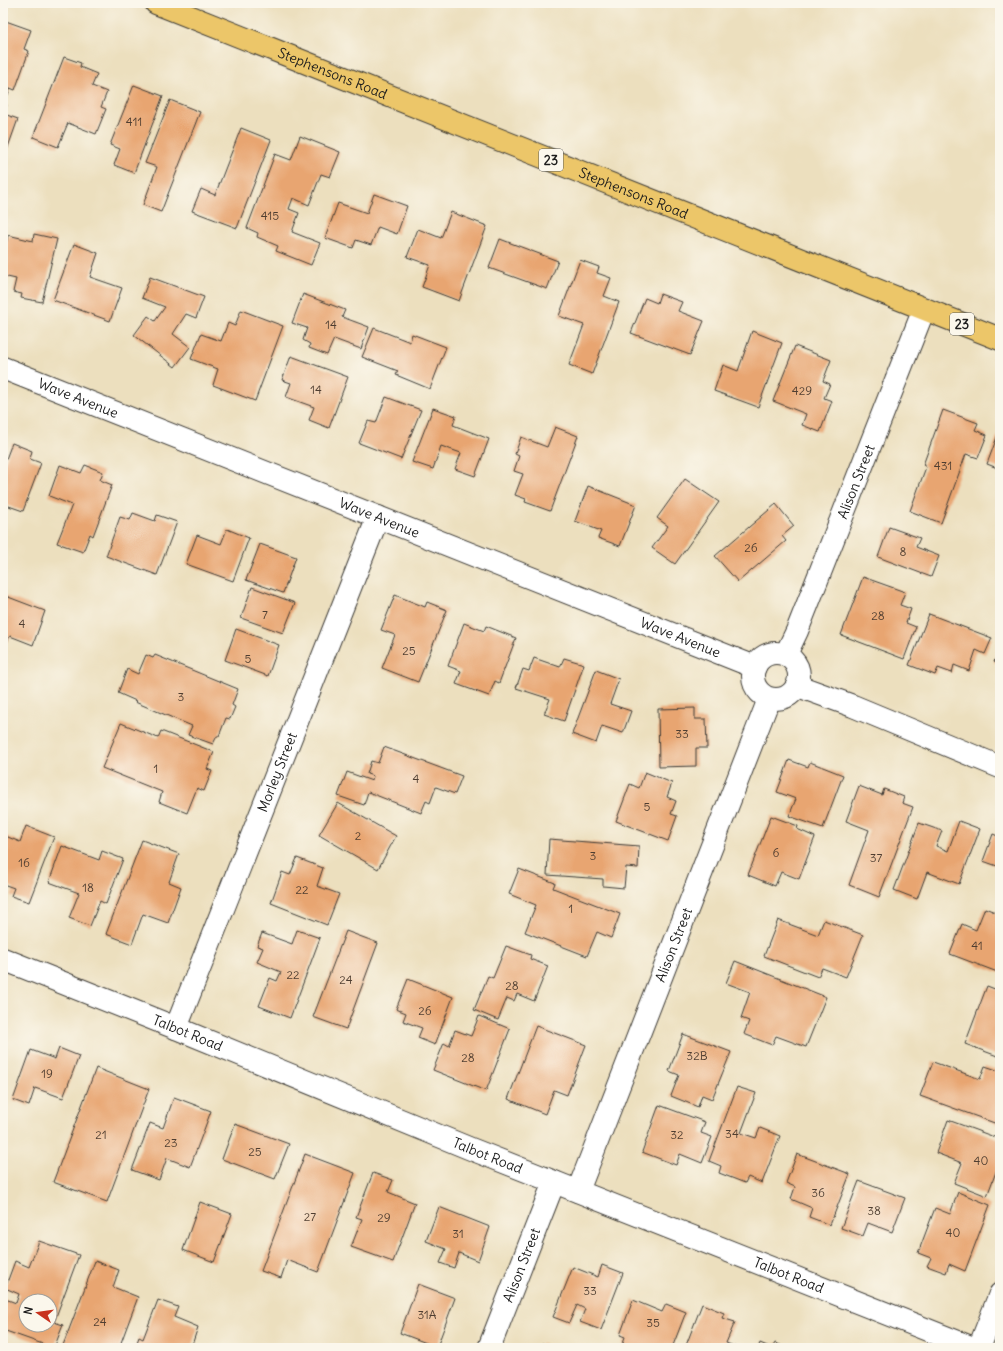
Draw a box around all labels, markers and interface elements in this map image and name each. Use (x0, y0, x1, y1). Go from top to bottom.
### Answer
street label: Stephensons Road (275, 43, 390, 103)
house number: 411 (126, 114, 142, 129)
road number: 23 (539, 149, 563, 171)
street label: Stephensons Road (576, 163, 691, 223)
house number: 415 (261, 208, 279, 223)
road number: 23 (950, 313, 974, 335)
house number: 14 (325, 317, 337, 332)
street label: Wave Avenue (35, 374, 121, 422)
house number: 14 (310, 382, 322, 397)
house number: 429 (792, 383, 812, 398)
street label: Alison Street (833, 442, 879, 521)
house number: 431 (934, 458, 952, 473)
street label: Wave Avenue (337, 494, 422, 542)
house number: 26 (744, 540, 758, 555)
house number: 8 (900, 544, 907, 559)
house number: 7 (262, 607, 268, 622)
house number: 28 (871, 608, 885, 623)
street label: Wave Avenue (638, 613, 723, 661)
house number: 4 (19, 616, 26, 631)
house number: 25 (402, 643, 416, 658)
house number: 5 (245, 651, 252, 666)
house number: 3 (178, 689, 185, 704)
house number: 33 (675, 726, 689, 741)
street label: Morley Street (253, 730, 301, 815)
house number: 1 (154, 761, 158, 776)
house number: 4 (413, 771, 420, 786)
house number: 5 (644, 799, 651, 814)
house number: 2 (355, 828, 362, 843)
house number: 6 (773, 845, 780, 860)
house number: 3 (590, 848, 597, 863)
house number: 37 (870, 850, 882, 865)
house number: 16 (18, 855, 30, 870)
house number: 18 (82, 880, 94, 895)
house number: 22 (295, 882, 309, 897)
house number: 1 (569, 901, 573, 916)
street label: Alison Street (651, 905, 696, 985)
house number: 41 (971, 938, 983, 953)
house number: 22 (286, 967, 300, 982)
house number: 24 (339, 972, 353, 987)
house number: 28 (505, 978, 519, 993)
house number: 26 (418, 1003, 432, 1018)
street label: Talbot Road (150, 1011, 225, 1055)
house number: 32B (686, 1048, 708, 1063)
house number: 28 (461, 1050, 475, 1065)
house number: 19 (41, 1066, 53, 1081)
house number: 34 (725, 1126, 739, 1141)
house number: 21 (95, 1127, 107, 1142)
house number: 32 (670, 1127, 684, 1142)
street label: Talbot Road (450, 1133, 525, 1178)
house number: 23 (164, 1135, 178, 1150)
house number: 25 (248, 1144, 262, 1159)
house number: 40 (974, 1153, 989, 1168)
house number: 36 (811, 1185, 825, 1200)
house number: 38 (867, 1203, 881, 1218)
house number: 27 (304, 1209, 316, 1224)
house number: 29 (377, 1210, 391, 1225)
street label: Alison Street (499, 1225, 544, 1305)
house number: 40 (946, 1225, 961, 1240)
house number: 31 (452, 1226, 464, 1241)
street label: Talbot Road (751, 1253, 827, 1297)
house number: 33 (583, 1283, 597, 1298)
north arrow (18, 1293, 58, 1333)
text: N (21, 1305, 36, 1316)
house number: 31A (417, 1307, 437, 1322)
house number: 24 (93, 1314, 107, 1329)
house number: 35 (646, 1315, 660, 1330)

